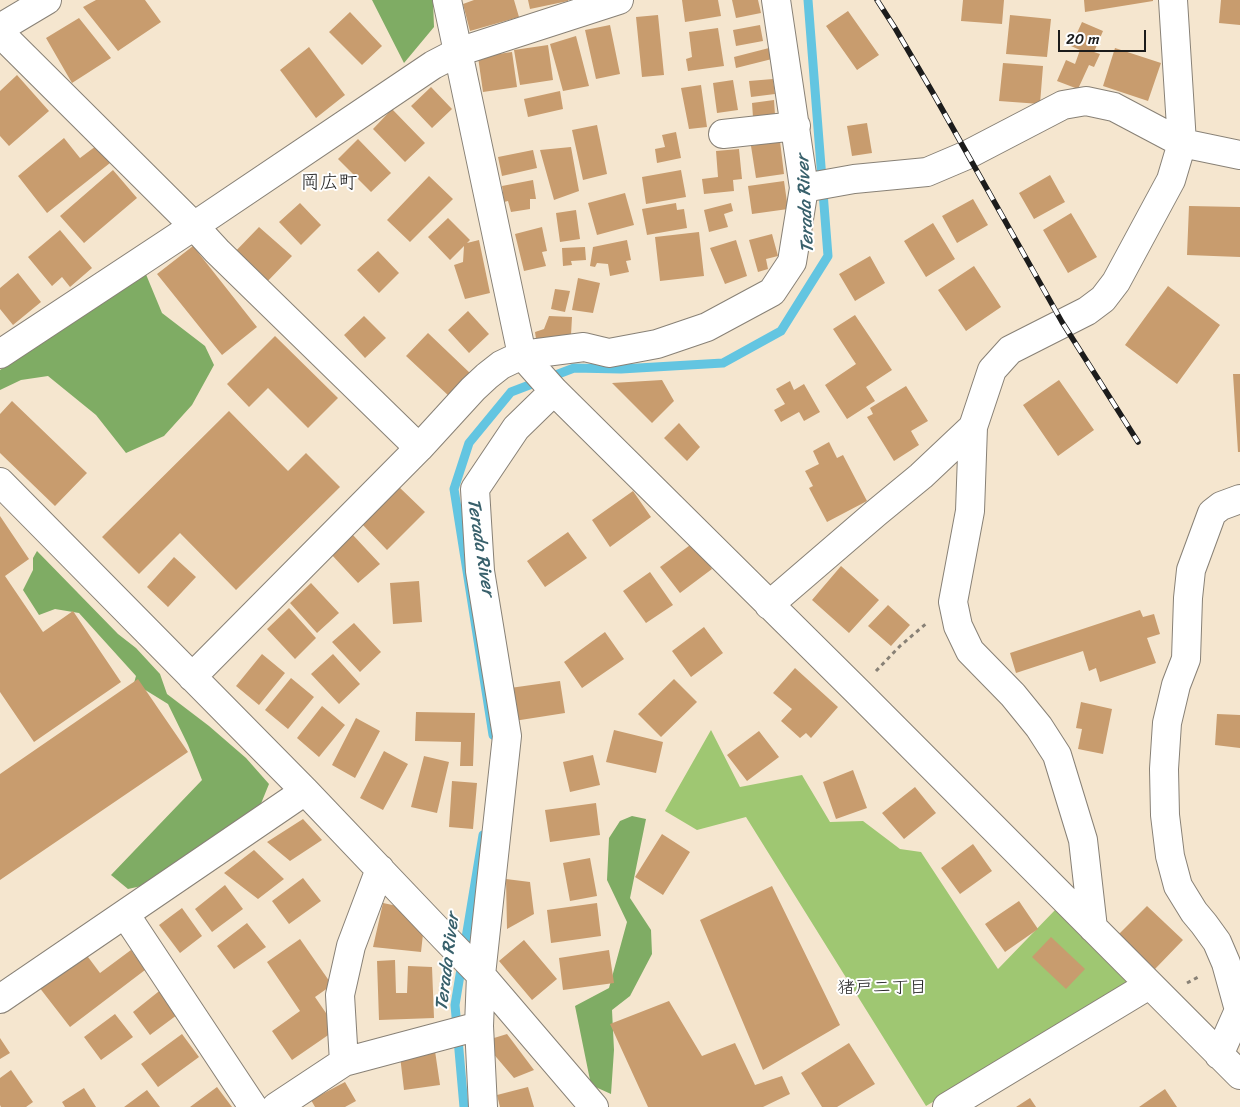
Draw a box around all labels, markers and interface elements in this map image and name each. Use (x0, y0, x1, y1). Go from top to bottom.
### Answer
scale bar (1060, 20, 1148, 52)
text: 20 m (1066, 26, 1100, 52)
water label: Terada River (793, 154, 819, 254)
district label: 岡広町 (301, 172, 357, 194)
water label: Terada River (462, 497, 498, 597)
water label: Terada River (431, 912, 465, 1012)
district label: 猪戸二丁目 (837, 977, 927, 999)

